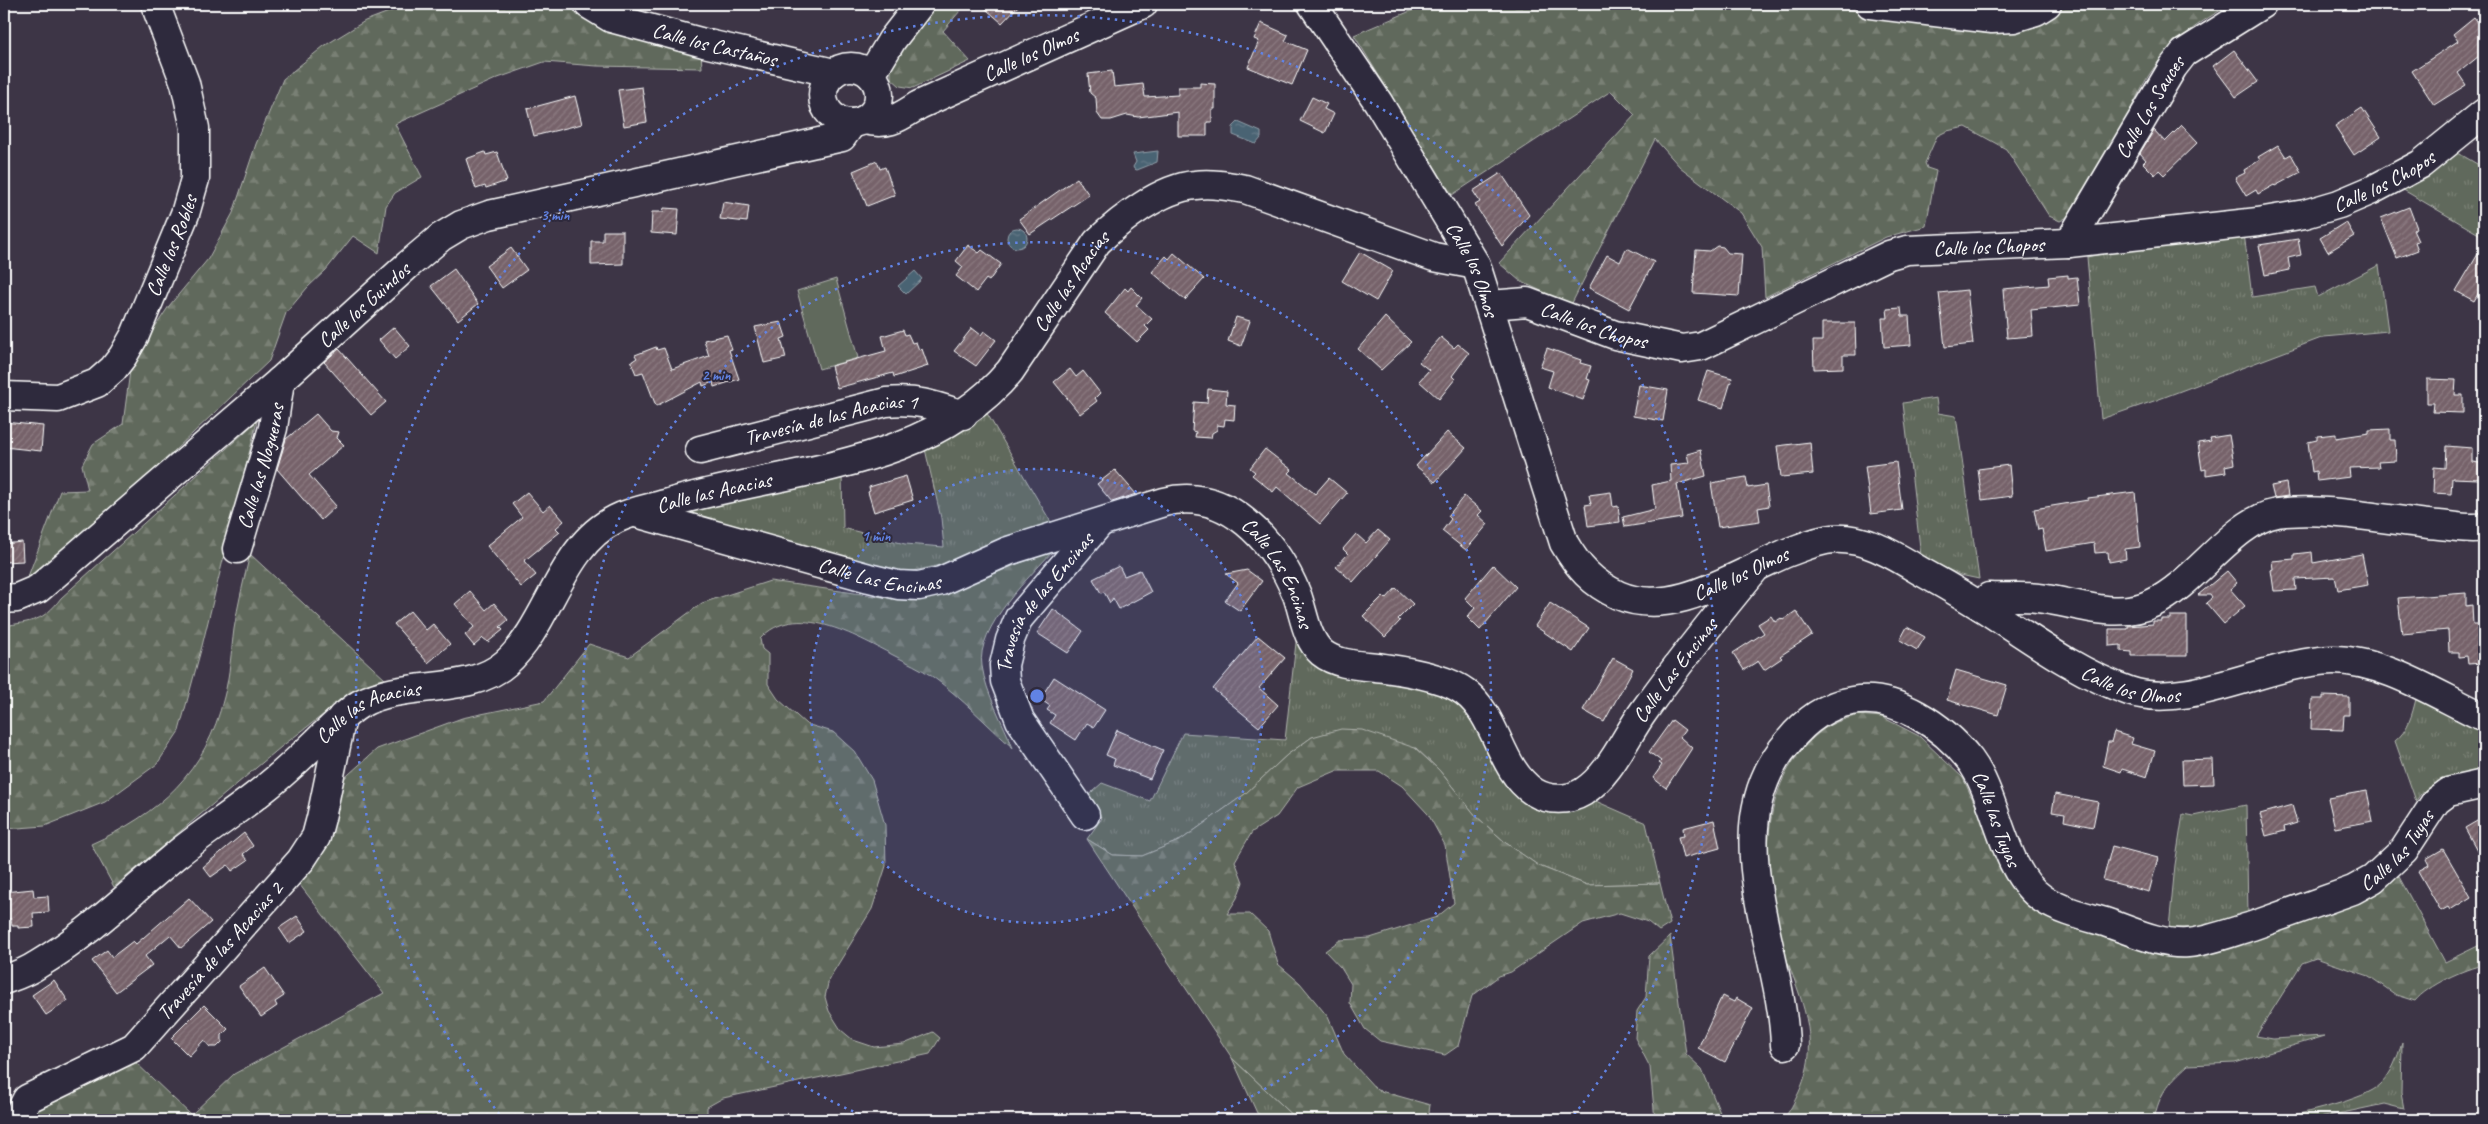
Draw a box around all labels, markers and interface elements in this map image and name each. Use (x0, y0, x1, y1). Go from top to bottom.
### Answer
street label: Calle los Castaños (650, 17, 781, 73)
street label: Calle los Olmos (979, 21, 1084, 87)
street label: Calle Los Sauces (2109, 49, 2191, 163)
street label: Calle los Chopos (2330, 144, 2442, 218)
street label: Calle los Robles (139, 191, 203, 300)
text: 3 min (541, 206, 570, 225)
street label: Calle los Olmos (1440, 217, 1505, 322)
street label: Calle las Acacias (1027, 223, 1116, 337)
street label: Calle los Chopos (1933, 231, 2046, 262)
street label: Calle los Guindos (312, 255, 417, 354)
street label: Calle los Chopos (1537, 295, 1651, 355)
text: 2 min (702, 366, 731, 385)
street label: Travesía de las Acacias 1 (742, 388, 920, 451)
street label: Calle las Nogueras (231, 400, 290, 532)
street label: Calle las Acacias (654, 466, 775, 519)
street label: Calle Las Encinas (1236, 511, 1320, 633)
street label: Travesía de las Encinas (991, 526, 1100, 673)
text: 1 min (862, 527, 891, 546)
street label: Calle los Olmos (1690, 540, 1794, 606)
street label: Calle Las Encinas (815, 551, 945, 599)
street label: Calle Las Encinas (1627, 611, 1724, 728)
street label: Calle los Olmos (2077, 659, 2183, 709)
street label: Calle las Acacias (310, 675, 423, 749)
centre of rings (1028, 687, 1046, 705)
street label: Calle las Tuyas (1966, 766, 2028, 873)
street label: Calle las Tuyas (2355, 803, 2441, 897)
street label: Travesía de las Acacias 2 (151, 875, 290, 1026)

